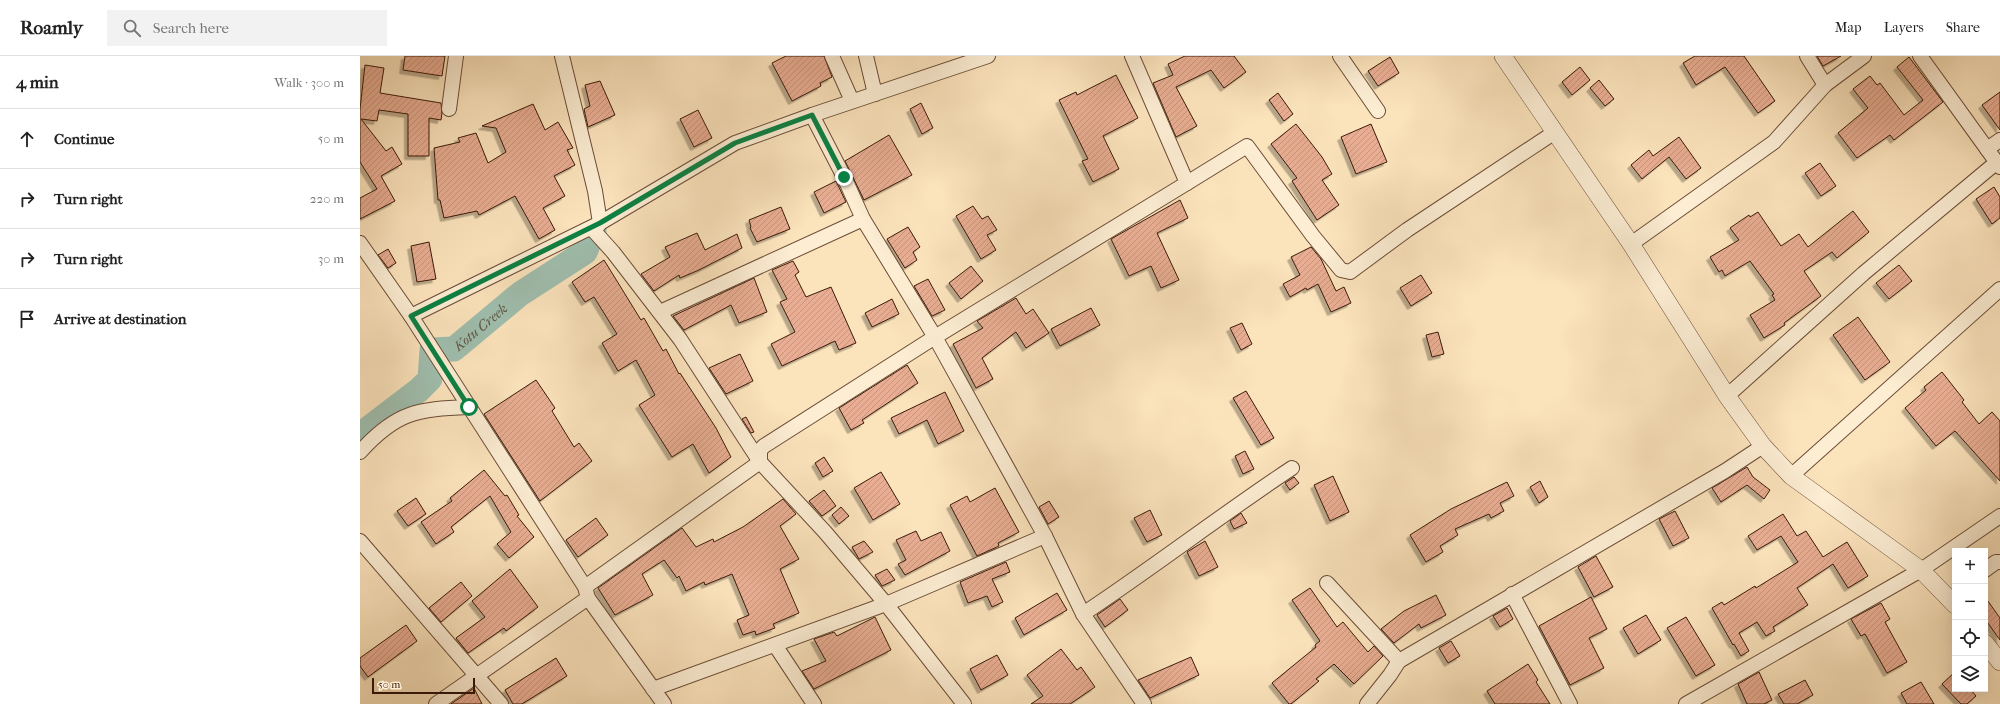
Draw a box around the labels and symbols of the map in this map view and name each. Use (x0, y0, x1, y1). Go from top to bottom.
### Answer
route end (835, 168, 853, 186)
water label: Kotu Creek (449, 300, 511, 356)
route start (460, 398, 478, 416)
scale bar (372, 676, 475, 695)

